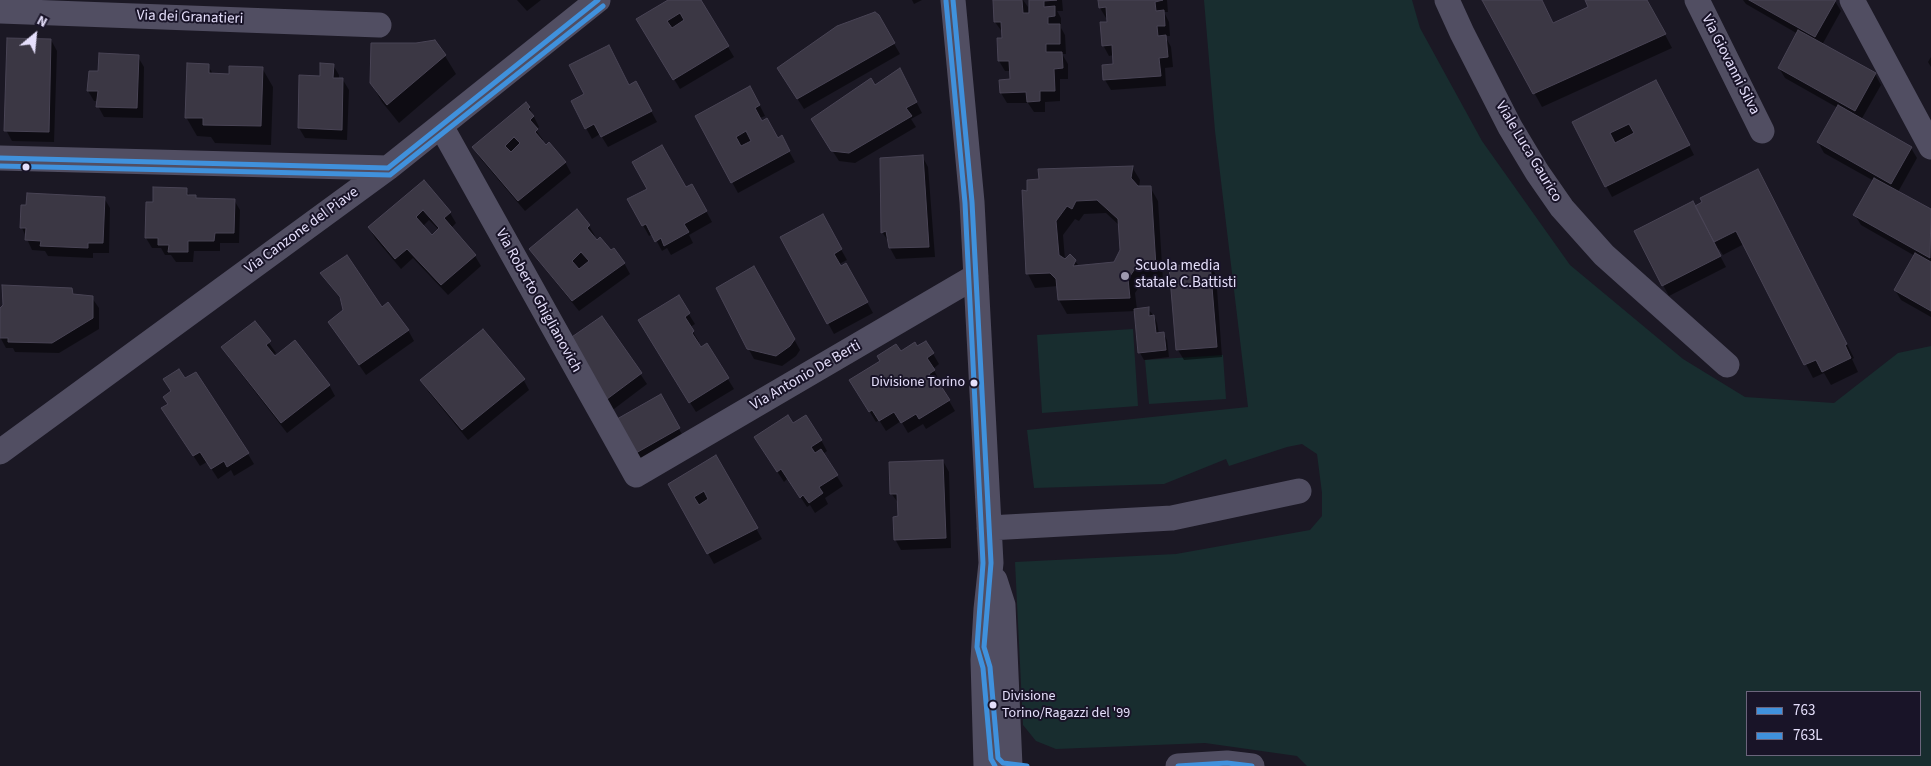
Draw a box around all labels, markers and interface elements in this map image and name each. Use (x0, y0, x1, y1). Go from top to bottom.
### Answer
street label: Via dei Granatieri (136, 7, 244, 29)
north arrow (10, 10, 60, 60)
text: N (33, 11, 51, 33)
street label: Via Giovanni Silva (1697, 12, 1763, 118)
street label: Viale Luca Gaurico (1491, 98, 1565, 206)
unlabelled marker (21, 162, 31, 172)
street label: Via Canzone del Piave (242, 184, 362, 278)
street label: Via Roberto Ghiglianovich (491, 226, 585, 376)
place label: Scuola media statale C.Battisti (1135, 258, 1236, 293)
marker: Scuola media statale C.Battisti (1119, 270, 1131, 282)
street label: Via Antonio De Berti (748, 337, 864, 415)
place label: Divisione Torino (871, 375, 965, 391)
marker: Divisione Torino (969, 378, 979, 388)
place label: Divisione Torino/Ragazzi del '99 (1002, 689, 1130, 722)
legend (1746, 691, 1921, 756)
marker: Divisione Torino/Ragazzi del '99 (988, 700, 998, 710)
text: 763 (1793, 700, 1815, 721)
text: 763L (1793, 725, 1823, 746)

